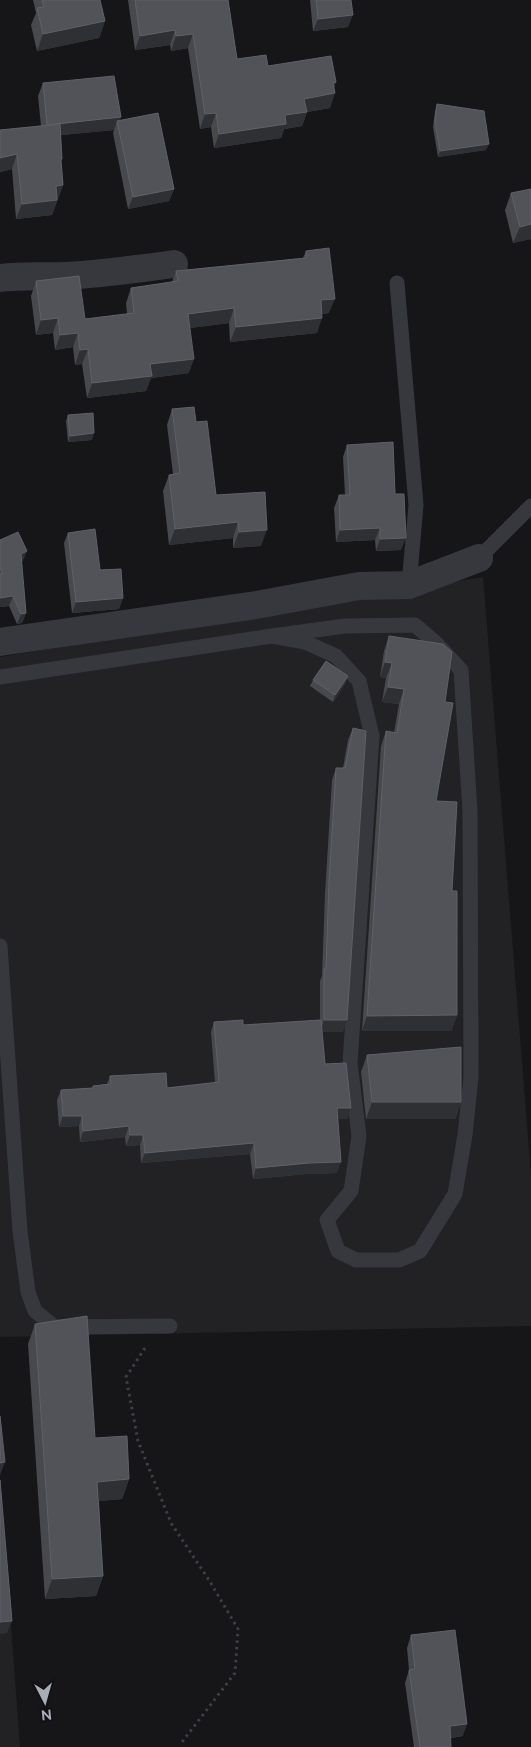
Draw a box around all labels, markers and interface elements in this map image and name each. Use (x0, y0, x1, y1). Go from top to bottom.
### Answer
north arrow (20, 1677, 70, 1727)
text: N (40, 1706, 53, 1723)

